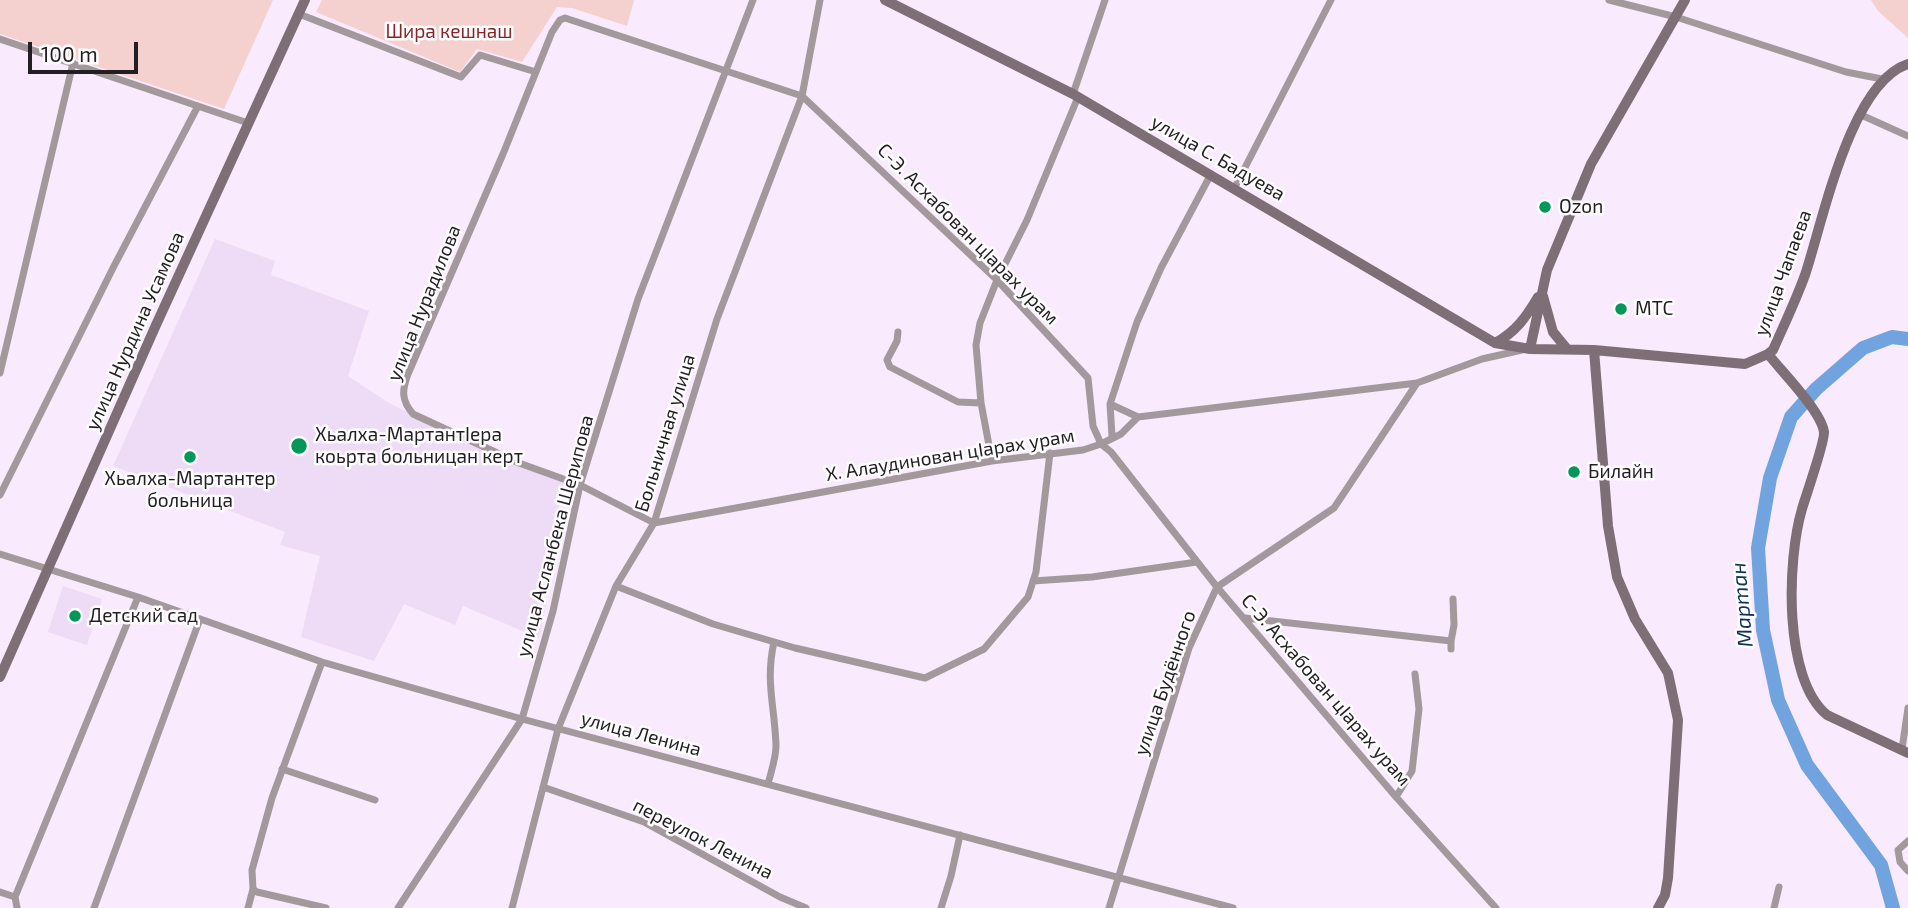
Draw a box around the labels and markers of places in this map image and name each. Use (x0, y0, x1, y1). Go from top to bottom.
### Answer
place label: Ozon (1559, 196, 1603, 218)
marker: Ozon (1537, 199, 1553, 215)
place label: МТС (1635, 298, 1673, 320)
marker: МТС (1613, 301, 1629, 317)
place label: Хьалха-МартантIера коьрта больницан керт (315, 424, 523, 468)
marker: Хьалха-МартантIера коьрта больницан керт (289, 436, 309, 456)
marker: Хьалха-Мартантер больница (182, 449, 198, 465)
place label: Билайн (1588, 461, 1654, 483)
marker: Билайн (1566, 464, 1582, 480)
place label: Хьалха-Мартантер больница (104, 468, 276, 512)
place label: Детский сад (89, 605, 198, 627)
marker: Детский сад (67, 608, 83, 624)

